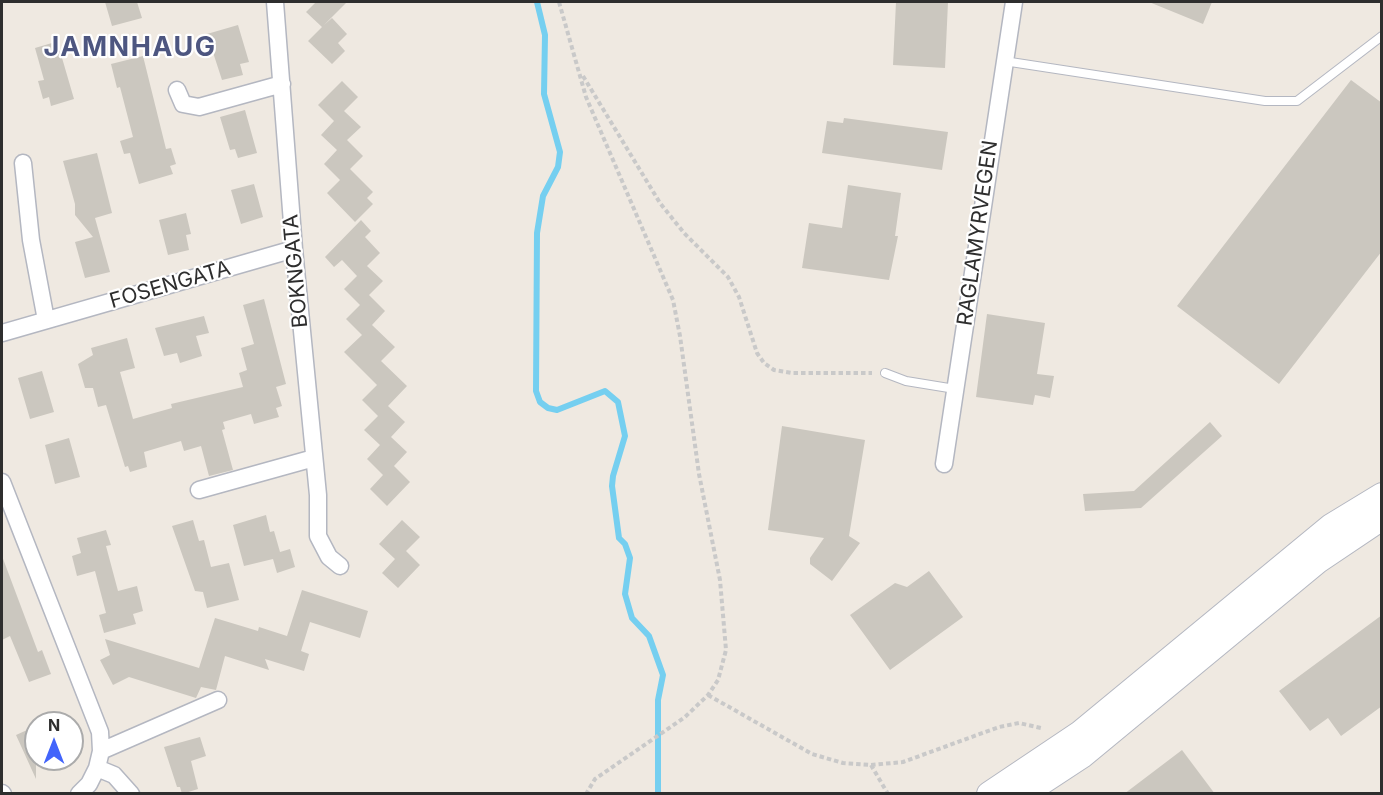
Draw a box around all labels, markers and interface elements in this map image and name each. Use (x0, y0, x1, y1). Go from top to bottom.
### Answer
district label: JAMNHAUG (44, 32, 216, 64)
street label: RAGLAMYRVEGEN (953, 139, 1003, 327)
street label: BOKNGATA (278, 213, 314, 329)
street label: FOSENGATA (107, 256, 233, 314)
north arrow (24, 711, 84, 771)
text: N (48, 715, 60, 735)

